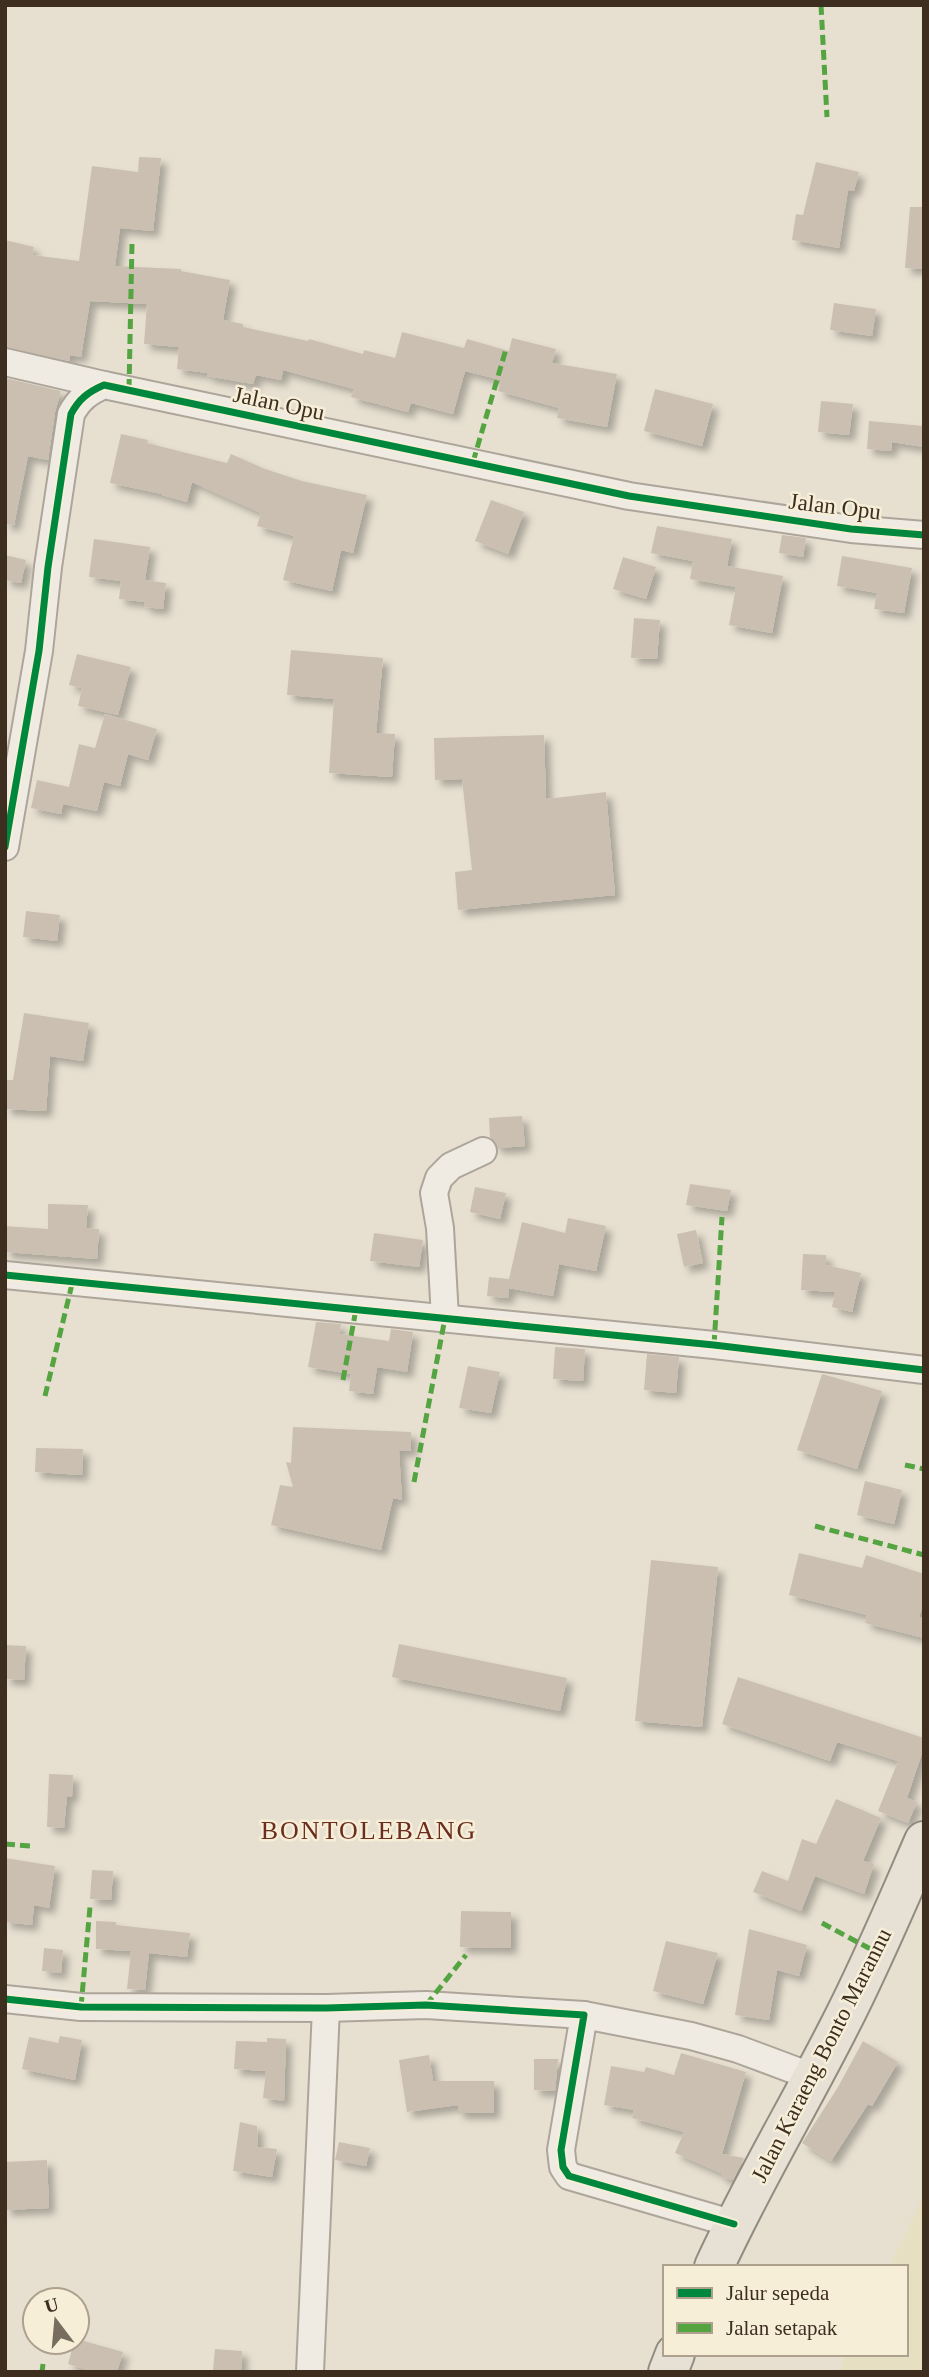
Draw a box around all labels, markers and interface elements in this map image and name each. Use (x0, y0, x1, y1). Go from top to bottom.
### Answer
street label: Jalan Opu (231, 382, 327, 425)
street label: Jalan Opu (787, 488, 883, 525)
district label: BONTOLEBANG (261, 1816, 477, 1845)
street label: Jalan Karaeng Bonto Marannu (746, 1924, 897, 2186)
legend (663, 2265, 908, 2356)
text: Jalur sepeda (726, 2281, 830, 2305)
north arrow (21, 2286, 91, 2356)
text: U (42, 2293, 61, 2317)
text: Jalan setapak (726, 2316, 838, 2340)

